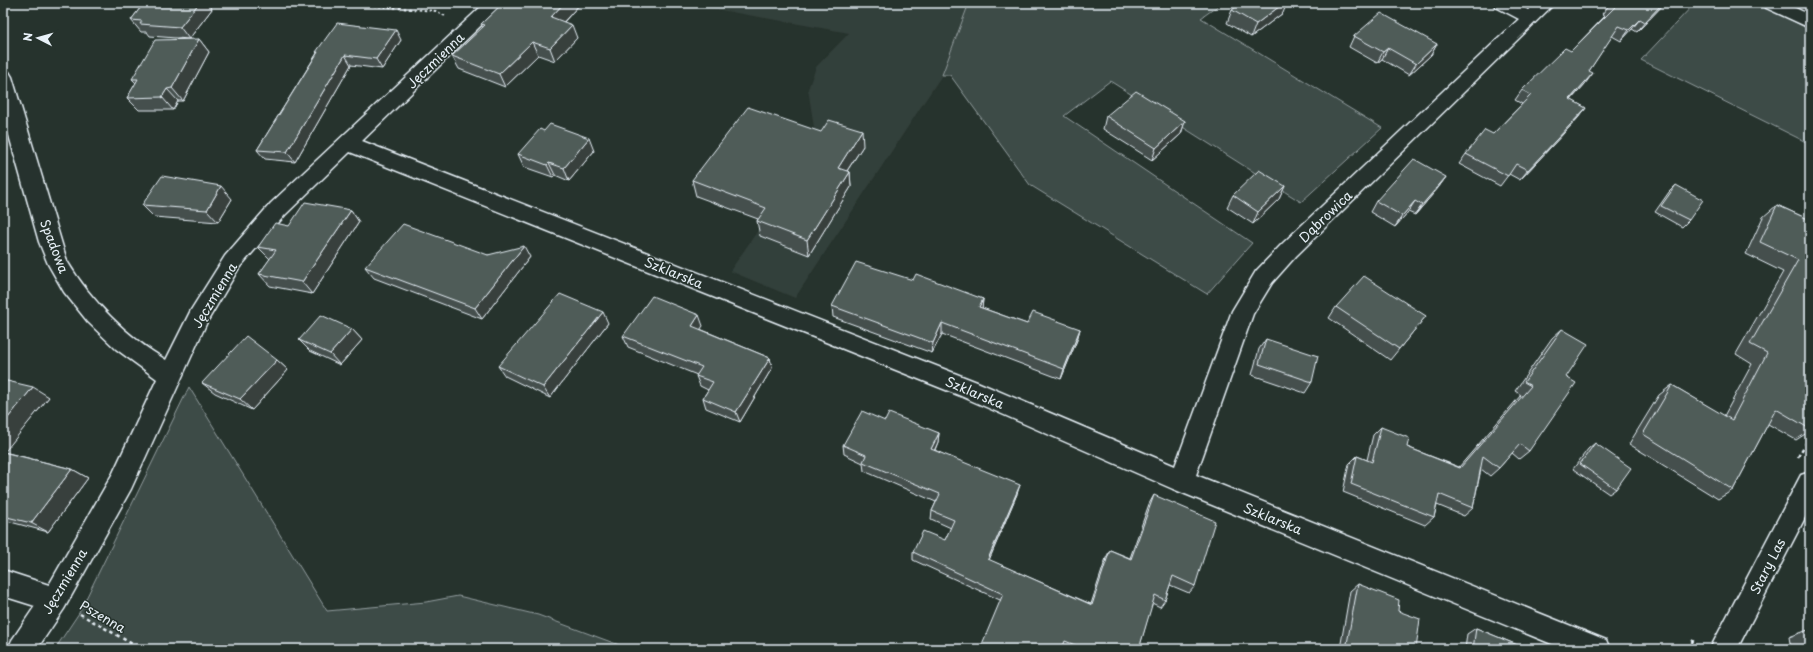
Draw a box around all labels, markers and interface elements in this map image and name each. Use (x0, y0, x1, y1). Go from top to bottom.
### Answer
north arrow (18, 18, 58, 58)
street label: Jęczmienna (402, 27, 469, 92)
text: N (19, 31, 36, 42)
street label: Dąbrowica (1294, 185, 1357, 246)
street label: Spadowa (36, 216, 74, 276)
street label: Szklarska (642, 252, 707, 293)
street label: Jęczmienna (187, 258, 241, 331)
street label: Szklarska (943, 371, 1008, 413)
street label: Szklarska (1241, 498, 1306, 539)
street label: Stary Las (1745, 535, 1789, 597)
street label: Jęczmienna (37, 544, 91, 617)
street label: Pszenna (77, 595, 130, 637)

